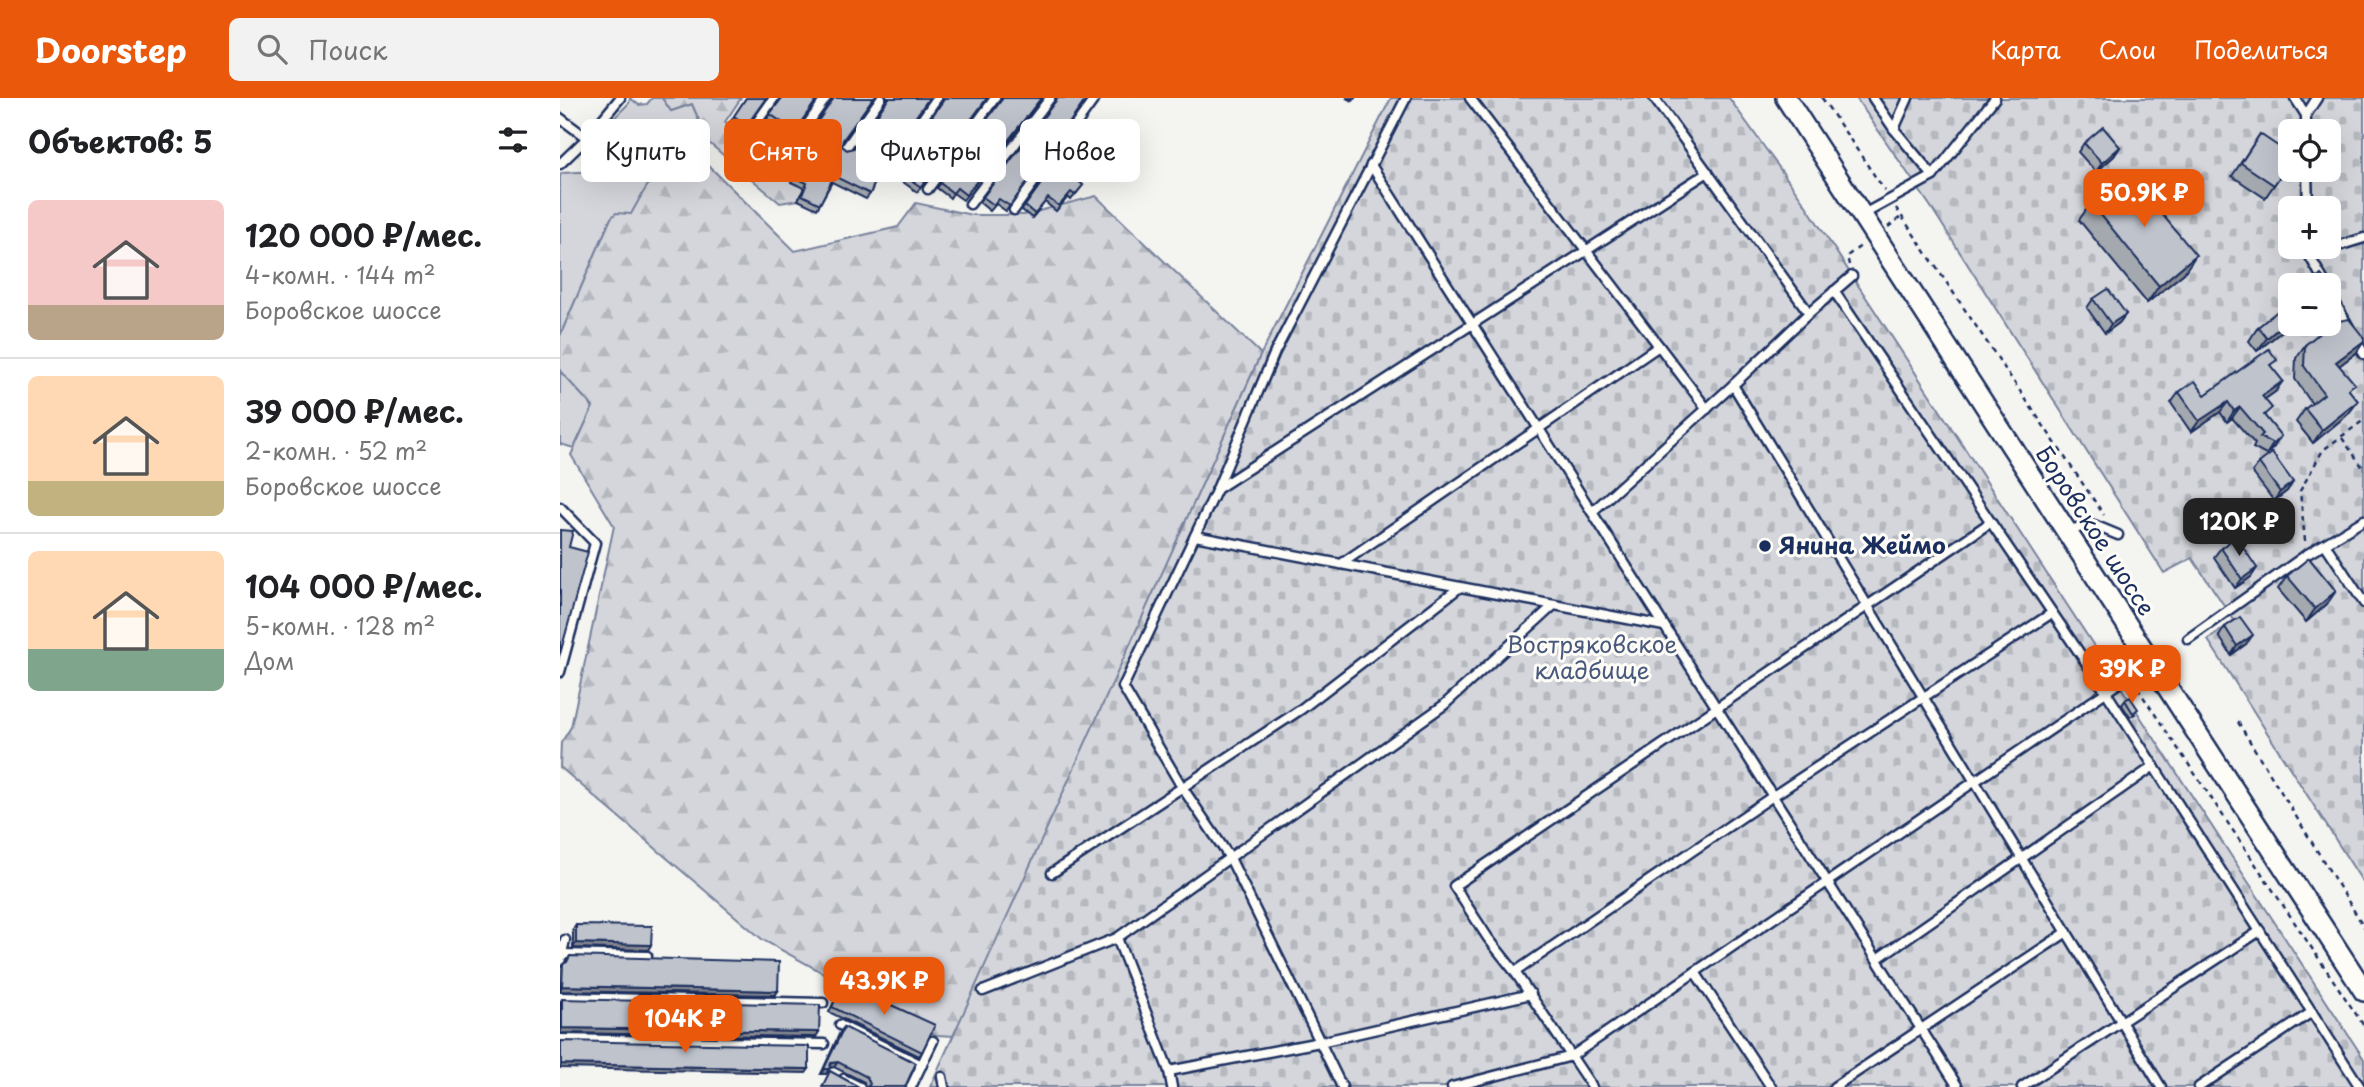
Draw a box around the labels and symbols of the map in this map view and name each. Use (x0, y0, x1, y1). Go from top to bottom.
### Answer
pin: 50.9K ₽ (2079, 170, 2209, 229)
street label: Боровское шоссе (2028, 438, 2164, 622)
pin: 120K ₽ (2182, 498, 2296, 558)
place label: Янина Жеймо (1779, 527, 1946, 562)
marker: Янина Жеймо (1757, 538, 1773, 554)
park label: Востряковское кладбище (1507, 626, 1677, 687)
pin: 39K ₽ (2083, 646, 2181, 705)
pin: 43.9K ₽ (819, 958, 949, 1017)
pin: 104K ₽ (628, 996, 742, 1055)

